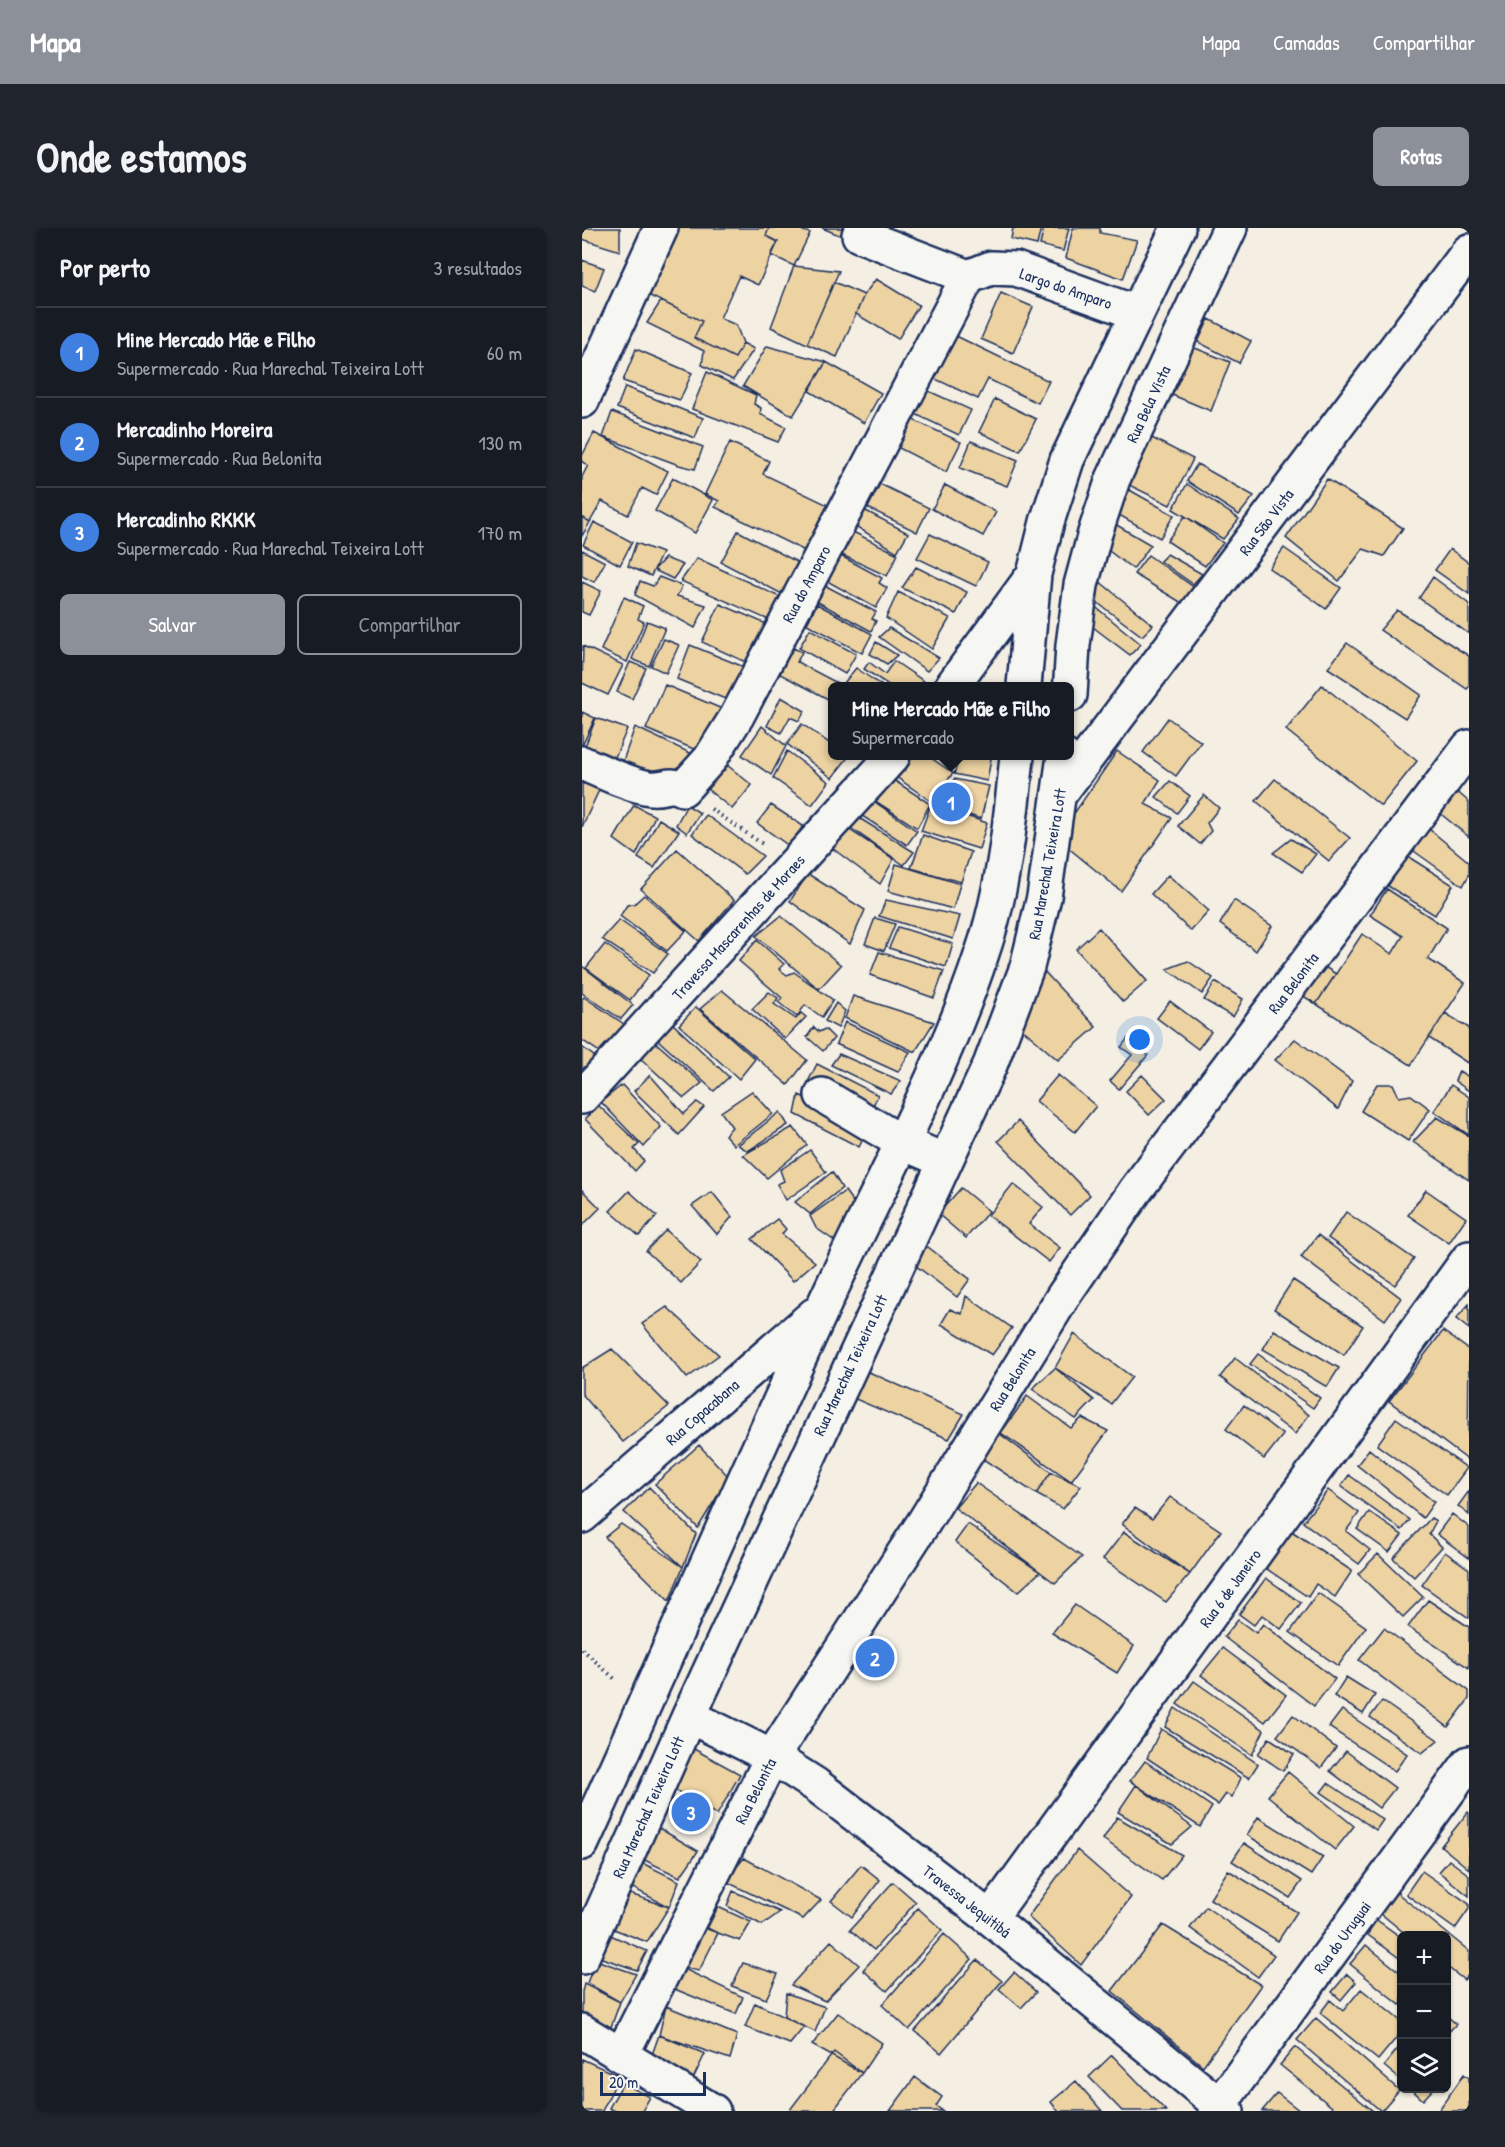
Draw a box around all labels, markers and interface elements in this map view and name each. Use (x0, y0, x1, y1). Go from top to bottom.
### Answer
text: Mapa (30, 23, 81, 61)
text: Mapa (1202, 28, 1240, 57)
text: Camadas (1273, 28, 1340, 57)
text: Compartilhar (1373, 28, 1475, 57)
button: Rotas (1373, 127, 1469, 186)
text: Onde estamos (36, 128, 247, 185)
text: Por perto (60, 250, 150, 285)
text: 3 resultados (433, 254, 522, 281)
street label: Largo do Amparo (1017, 262, 1116, 314)
text: Mine Mercado Mãe e Filho (117, 324, 315, 354)
text: 1 (76, 339, 83, 366)
text: 60 m (487, 339, 522, 366)
text: Supermercado · Rua Marechal Teixeira Lott (117, 354, 424, 381)
street label: Rua Bela Vista (1121, 362, 1175, 446)
text: Mercadinho Moreira (117, 414, 272, 444)
text: 2 (75, 429, 84, 456)
text: 130 m (479, 429, 522, 456)
text: Supermercado · Rua Belonita (117, 444, 322, 471)
street label: Rua São Vista (1234, 484, 1298, 560)
text: Mercadinho RKKK (117, 504, 256, 534)
text: 3 (75, 519, 84, 546)
text: 170 m (478, 519, 522, 546)
text: Supermercado · Rua Marechal Teixeira Lott (117, 534, 424, 561)
street label: Rua do Amparo (776, 541, 836, 626)
button: Salvar (60, 594, 285, 655)
button: Compartilhar (297, 594, 522, 655)
popup (828, 682, 1074, 760)
text: Mine Mercado Mãe e Filho (852, 693, 1050, 723)
text: Supermercado (852, 723, 954, 750)
pin: 1 (932, 780, 970, 824)
street label: Rua Marechal Teixeira Lott (1023, 786, 1071, 941)
street label: Travessa Mascarenhas de Moraes (667, 849, 809, 1005)
street label: Rua Belonita (1263, 948, 1323, 1018)
your location (1125, 1025, 1154, 1054)
street label: Rua Marechal Teixeira Lott (808, 1291, 893, 1439)
street label: Rua Belonita (984, 1343, 1040, 1415)
street label: Rua Copacabana (661, 1374, 743, 1450)
street label: Rua 6 de Janeiro (1194, 1544, 1266, 1632)
pin: 2 (856, 1636, 894, 1680)
street label: Rua Marechal Teixeira Lott (607, 1732, 689, 1881)
street label: Rua Belonita (729, 1754, 781, 1828)
pin: 3 (672, 1790, 710, 1834)
street label: Travessa Jequitibá (918, 1860, 1016, 1942)
street label: Rua do Uruguai (1308, 1896, 1376, 1978)
map controls (1397, 1931, 1451, 2093)
button: + (1397, 1931, 1451, 1985)
button: − (1397, 1985, 1451, 2039)
button: layers (1397, 2039, 1451, 2093)
scale bar (600, 2069, 706, 2096)
text: 20 m (609, 2071, 638, 2093)

